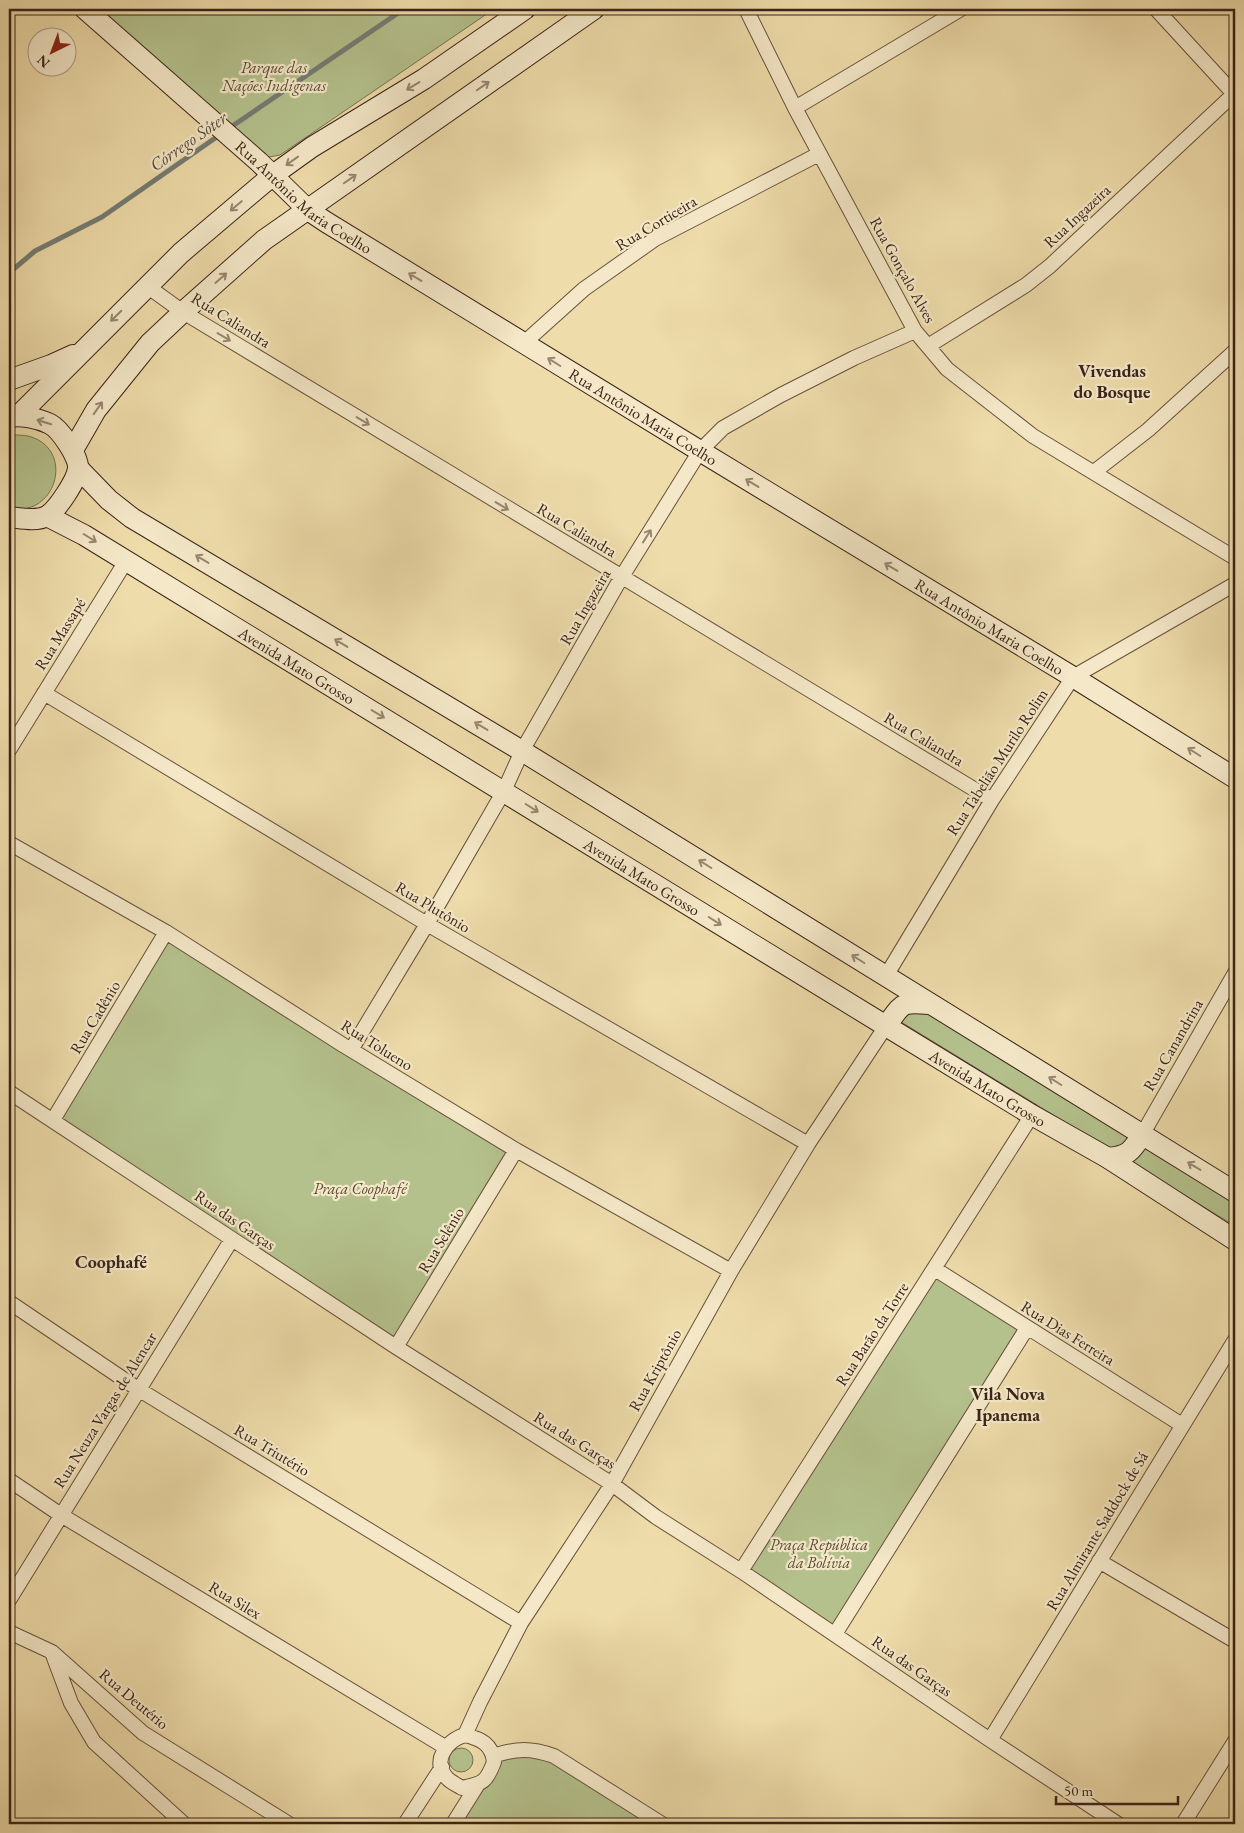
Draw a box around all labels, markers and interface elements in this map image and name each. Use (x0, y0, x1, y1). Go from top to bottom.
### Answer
north arrow (28, 28, 78, 78)
text: N (33, 51, 54, 72)
park label: Parque das Nações Indígenas (221, 57, 327, 96)
one-way arrow (407, 81, 421, 91)
one-way arrow (476, 81, 490, 91)
water label: Córrego Sóter (145, 105, 233, 177)
street label: Rua Antônio Maria Coelho (231, 136, 376, 258)
one-way arrow (285, 156, 299, 166)
one-way arrow (343, 174, 357, 184)
street label: Rua Ingazeira (1039, 179, 1115, 252)
street label: Rua Corticeira (612, 190, 701, 255)
one-way arrow (229, 201, 242, 212)
street label: Rua Gonçalo Alves (865, 213, 941, 327)
one-way arrow (409, 271, 423, 281)
one-way arrow (215, 272, 228, 284)
street label: Rua Caliandra (187, 287, 275, 353)
one-way arrow (110, 310, 122, 322)
one-way arrow (217, 333, 231, 343)
one-way arrow (547, 356, 561, 366)
district label: Vivendas do Bosque (1074, 359, 1151, 403)
street label: Rua Antônio Maria Coelho (565, 363, 722, 470)
one-way arrow (93, 401, 103, 415)
one-way arrow (36, 417, 52, 427)
one-way arrow (356, 417, 370, 427)
one-way arrow (746, 477, 760, 487)
street label: Rua Caliandra (533, 498, 621, 562)
one-way arrow (495, 501, 509, 511)
one-way arrow (642, 530, 652, 544)
one-way arrow (83, 533, 97, 544)
one-way arrow (195, 554, 209, 564)
one-way arrow (885, 561, 899, 571)
street label: Rua Ingazeira (555, 565, 615, 649)
street label: Rua Antônio Maria Coelho (911, 573, 1068, 680)
street label: Rua Massapé (30, 594, 90, 674)
street label: Avenida Mato Grosso (234, 621, 359, 709)
one-way arrow (335, 637, 349, 647)
street label: Rua Tabelião Murilo Rolim (942, 684, 1053, 839)
street label: Rua Caliandra (880, 707, 968, 771)
one-way arrow (370, 710, 384, 720)
one-way arrow (474, 721, 488, 731)
one-way arrow (1187, 747, 1201, 758)
one-way arrow (524, 804, 538, 814)
street label: Avenida Mato Grosso (579, 833, 704, 920)
one-way arrow (698, 858, 712, 868)
street label: Rua Plutônio (392, 876, 474, 938)
one-way arrow (707, 916, 721, 926)
one-way arrow (851, 953, 865, 963)
street label: Rua Cadênio (65, 976, 125, 1057)
street label: Rua Canandrina (1138, 995, 1208, 1095)
street label: Rua Tolueno (337, 1015, 417, 1075)
street label: Avenida Mato Grosso (925, 1044, 1050, 1131)
one-way arrow (1049, 1076, 1063, 1086)
one-way arrow (1187, 1161, 1201, 1171)
park label: Praça Coophafé (313, 1178, 408, 1199)
street label: Rua das Garças (190, 1185, 280, 1255)
street label: Rua Selênio (413, 1203, 469, 1277)
district label: Coophafé (75, 1250, 147, 1273)
street label: Rua Barão da Torre (831, 1278, 913, 1390)
street label: Rua Dias Ferreira (1017, 1296, 1119, 1370)
street label: Rua Kriptônio (624, 1325, 686, 1415)
street label: Rua Neuza Vargas de Alencar (48, 1328, 162, 1492)
district label: Vila Nova Ipanema (971, 1382, 1045, 1426)
street label: Rua das Garças (530, 1406, 620, 1474)
street label: Rua Triutério (230, 1419, 314, 1481)
street label: Rua Almirante Saddock de Sá (1041, 1447, 1153, 1614)
park label: Praça República da Bolívia (770, 1534, 868, 1573)
street label: Rua Silex (205, 1576, 265, 1624)
street label: Rua das Garças (868, 1631, 956, 1701)
street label: Rua Deutério (95, 1664, 173, 1734)
scale bar (1056, 1773, 1179, 1805)
text: 50 m (1064, 1781, 1093, 1800)

